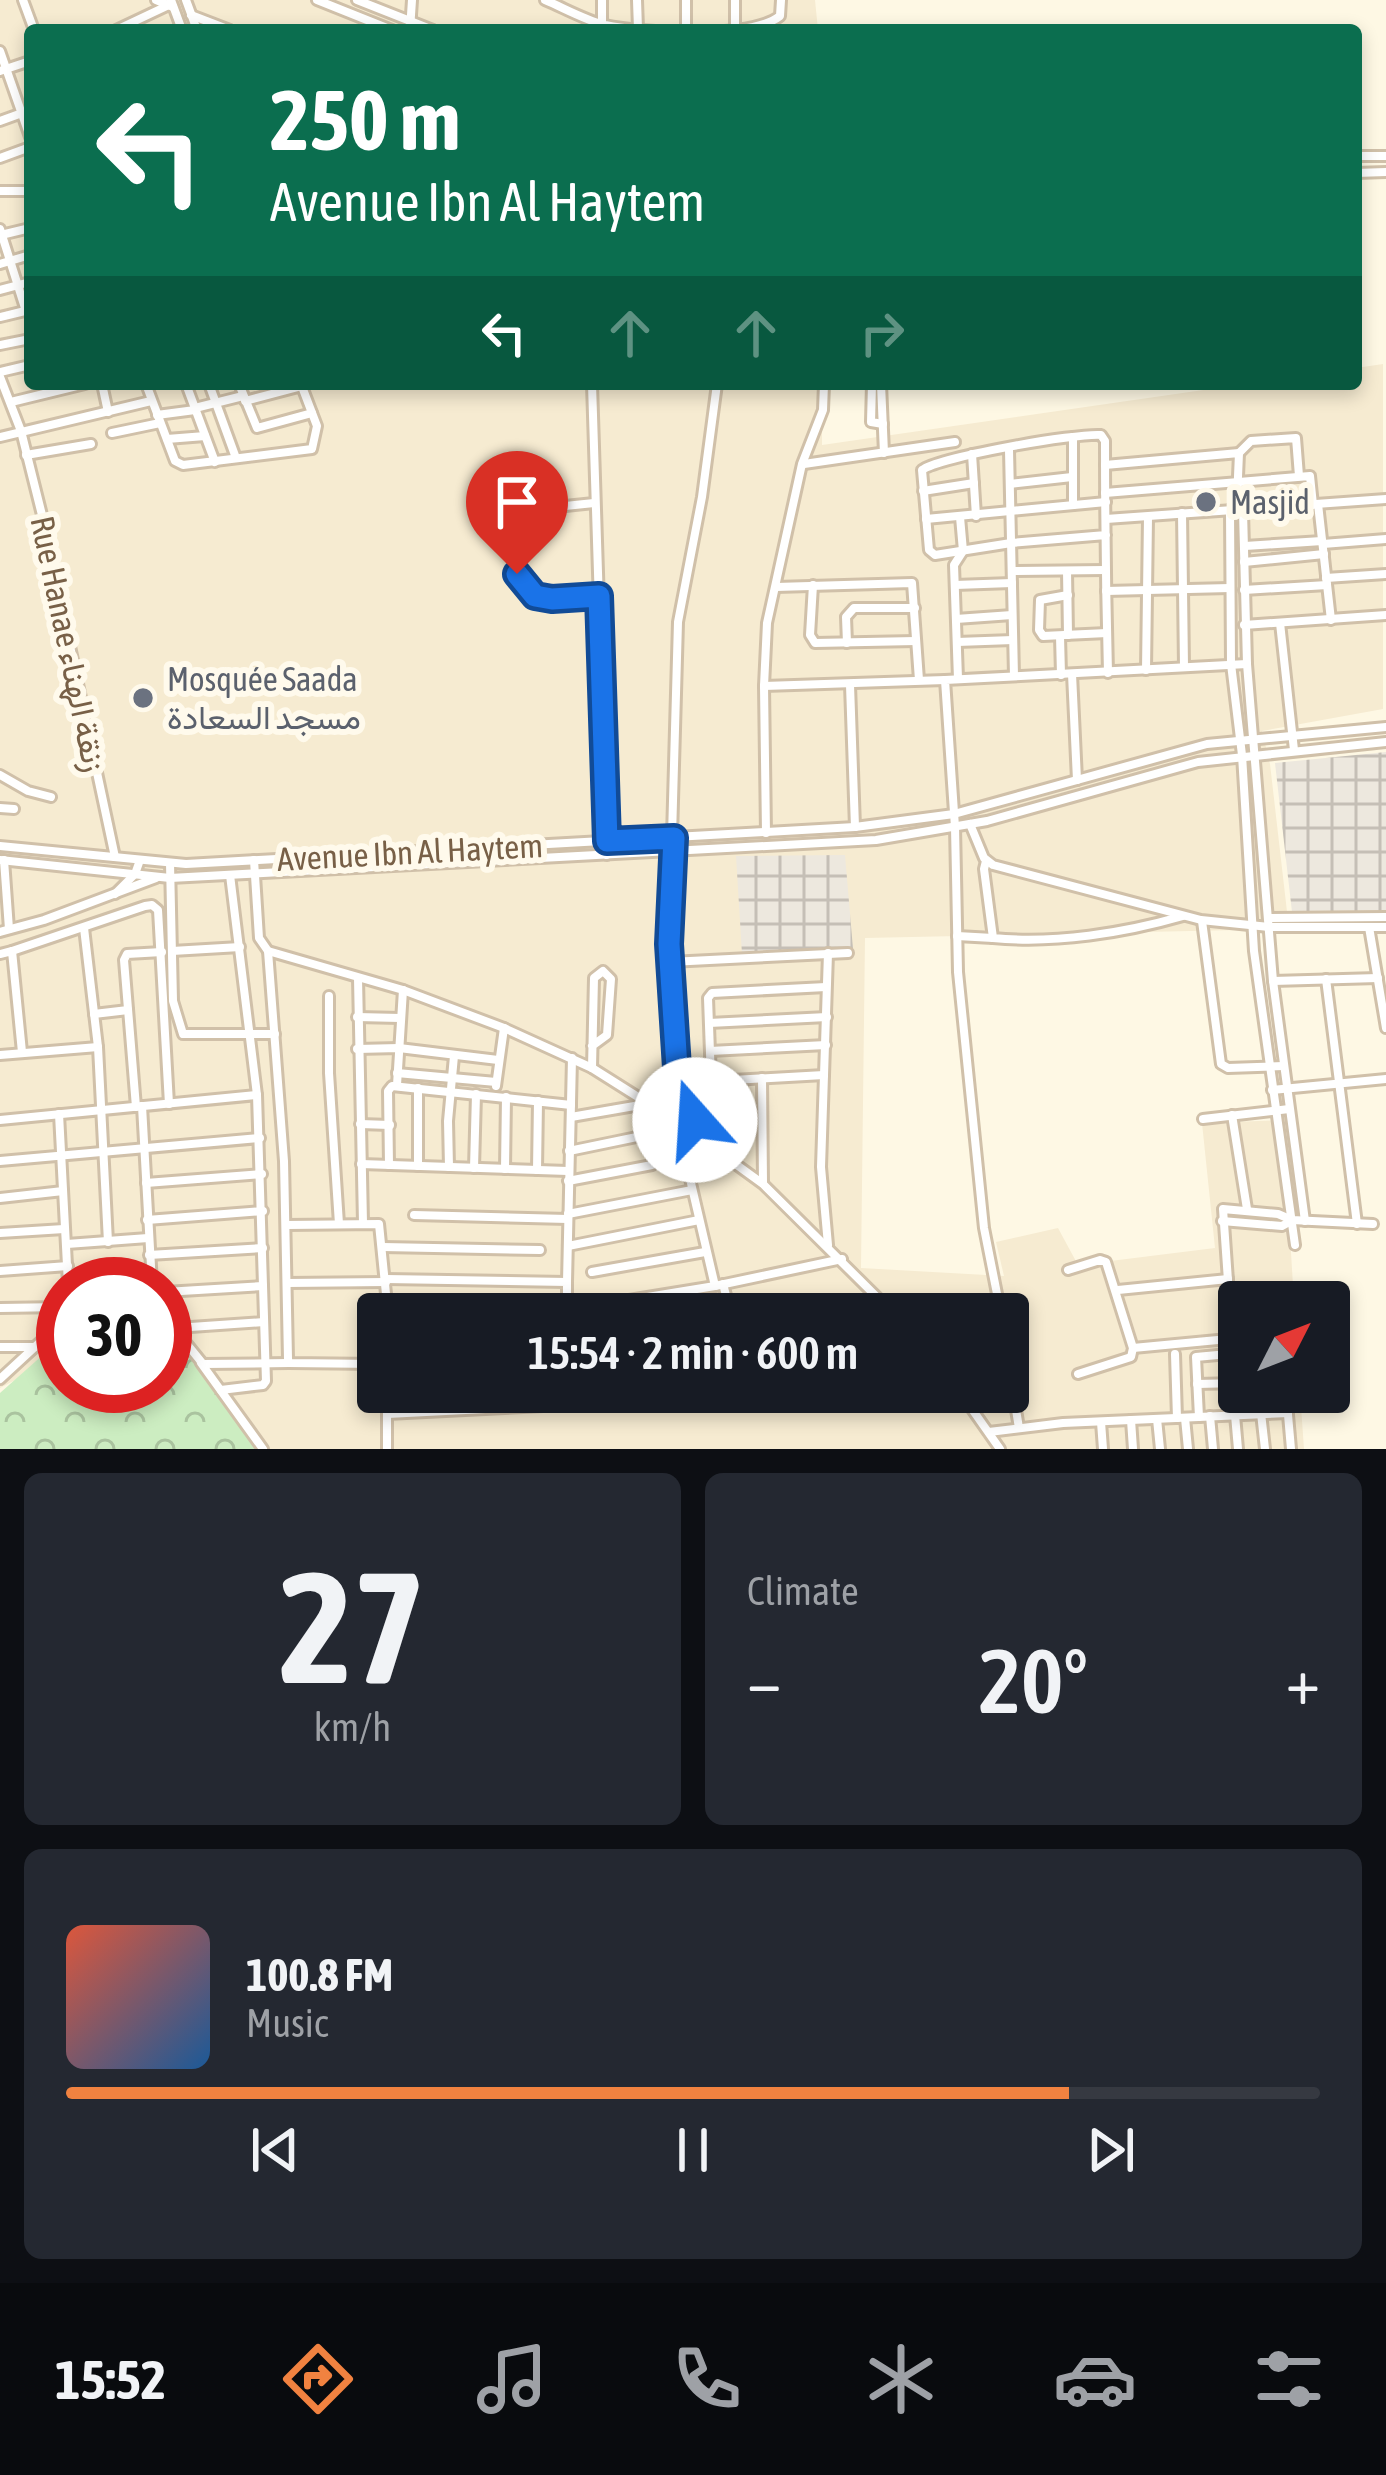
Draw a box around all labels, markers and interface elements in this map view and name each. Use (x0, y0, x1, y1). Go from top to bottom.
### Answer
icon: left (72, 72, 228, 228)
text: 250 m (270, 72, 460, 168)
text: Avenue Ibn Al Haytem (270, 171, 705, 232)
icon: left (471, 300, 537, 366)
icon: ahead (597, 300, 663, 366)
icon: ahead (723, 300, 789, 366)
icon: right (849, 300, 915, 366)
pin (466, 451, 568, 574)
icon: arrive (484, 469, 550, 535)
place label: Masjid (1230, 483, 1310, 521)
marker: Masjid (1193, 489, 1219, 515)
street label: Rue Hanae زنقة الهناء (21, 513, 115, 776)
place label: Mosquée Saada مسجد السعادة (167, 660, 361, 737)
marker: Mosquée Saada مسجد السعادة (130, 685, 156, 711)
street label: Avenue Ibn Al Haytem (276, 826, 544, 878)
position arrow (632, 1057, 758, 1183)
speed limit sign: 30 (36, 1257, 192, 1413)
north arrow (1218, 1281, 1350, 1413)
map controls (1218, 1281, 1350, 1413)
text: 15:54 · 2 min · 600 m (528, 1327, 858, 1379)
text: 27 (279, 1537, 426, 1716)
text: Climate (747, 1569, 859, 1613)
text: 20° (979, 1629, 1088, 1732)
text: − (747, 1642, 781, 1718)
text: + (1286, 1642, 1320, 1718)
text: km/h (314, 1705, 391, 1749)
text: 100.8 FM (246, 1949, 393, 2001)
text: Music (246, 2001, 328, 2045)
icon: previous (242, 2117, 308, 2183)
icon: pause (660, 2117, 726, 2183)
icon: next (1078, 2117, 1144, 2183)
icon: directions (276, 2337, 360, 2421)
icon: music (470, 2337, 554, 2421)
icon: phone (665, 2337, 749, 2421)
icon: climate (859, 2337, 943, 2421)
icon: car (1053, 2337, 1137, 2421)
icon: filters (1247, 2337, 1331, 2421)
text: 15:52 (55, 2349, 166, 2410)

